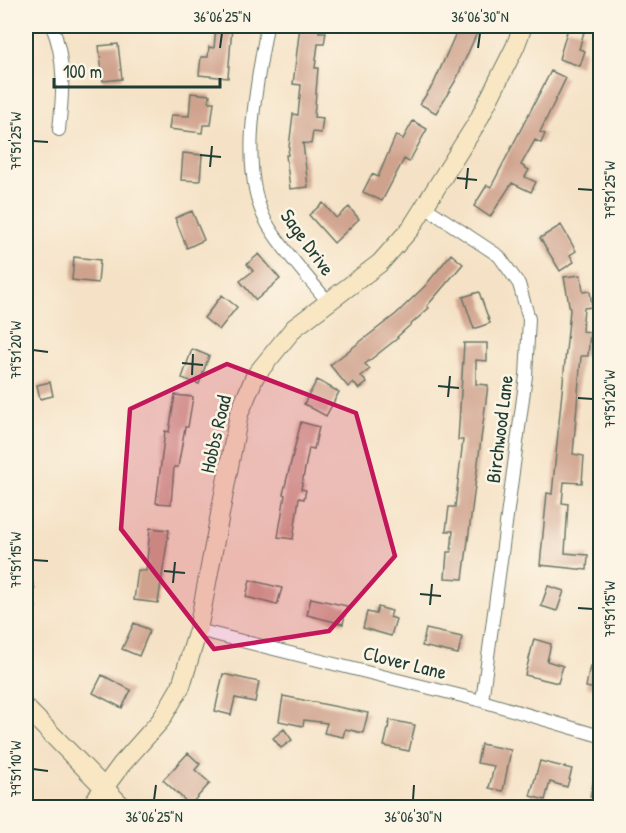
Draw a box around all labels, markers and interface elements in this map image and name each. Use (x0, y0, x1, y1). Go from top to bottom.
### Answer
text: 36°06'25"N (193, 6, 251, 27)
text: 36°06'30"N (451, 6, 509, 27)
scale bar (54, 51, 220, 89)
text: 100 m (63, 59, 102, 84)
text: 79°51'25"W (5, 111, 26, 170)
text: 79°51'25"W (599, 160, 620, 219)
street label: Sage Drive (275, 203, 341, 281)
text: 79°51'20"W (5, 320, 26, 379)
text: 79°51'20"W (599, 369, 620, 428)
street label: Birchwood Lane (479, 373, 519, 485)
street label: Hobbs Road (193, 392, 237, 476)
text: 79°51'15"W (5, 531, 26, 588)
text: 79°51'15"W (599, 580, 620, 637)
street label: Clover Lane (361, 639, 449, 685)
text: 79°51'10"W (5, 740, 26, 797)
text: 36°06'25"N (125, 806, 183, 827)
text: 36°06'30"N (384, 806, 442, 827)

